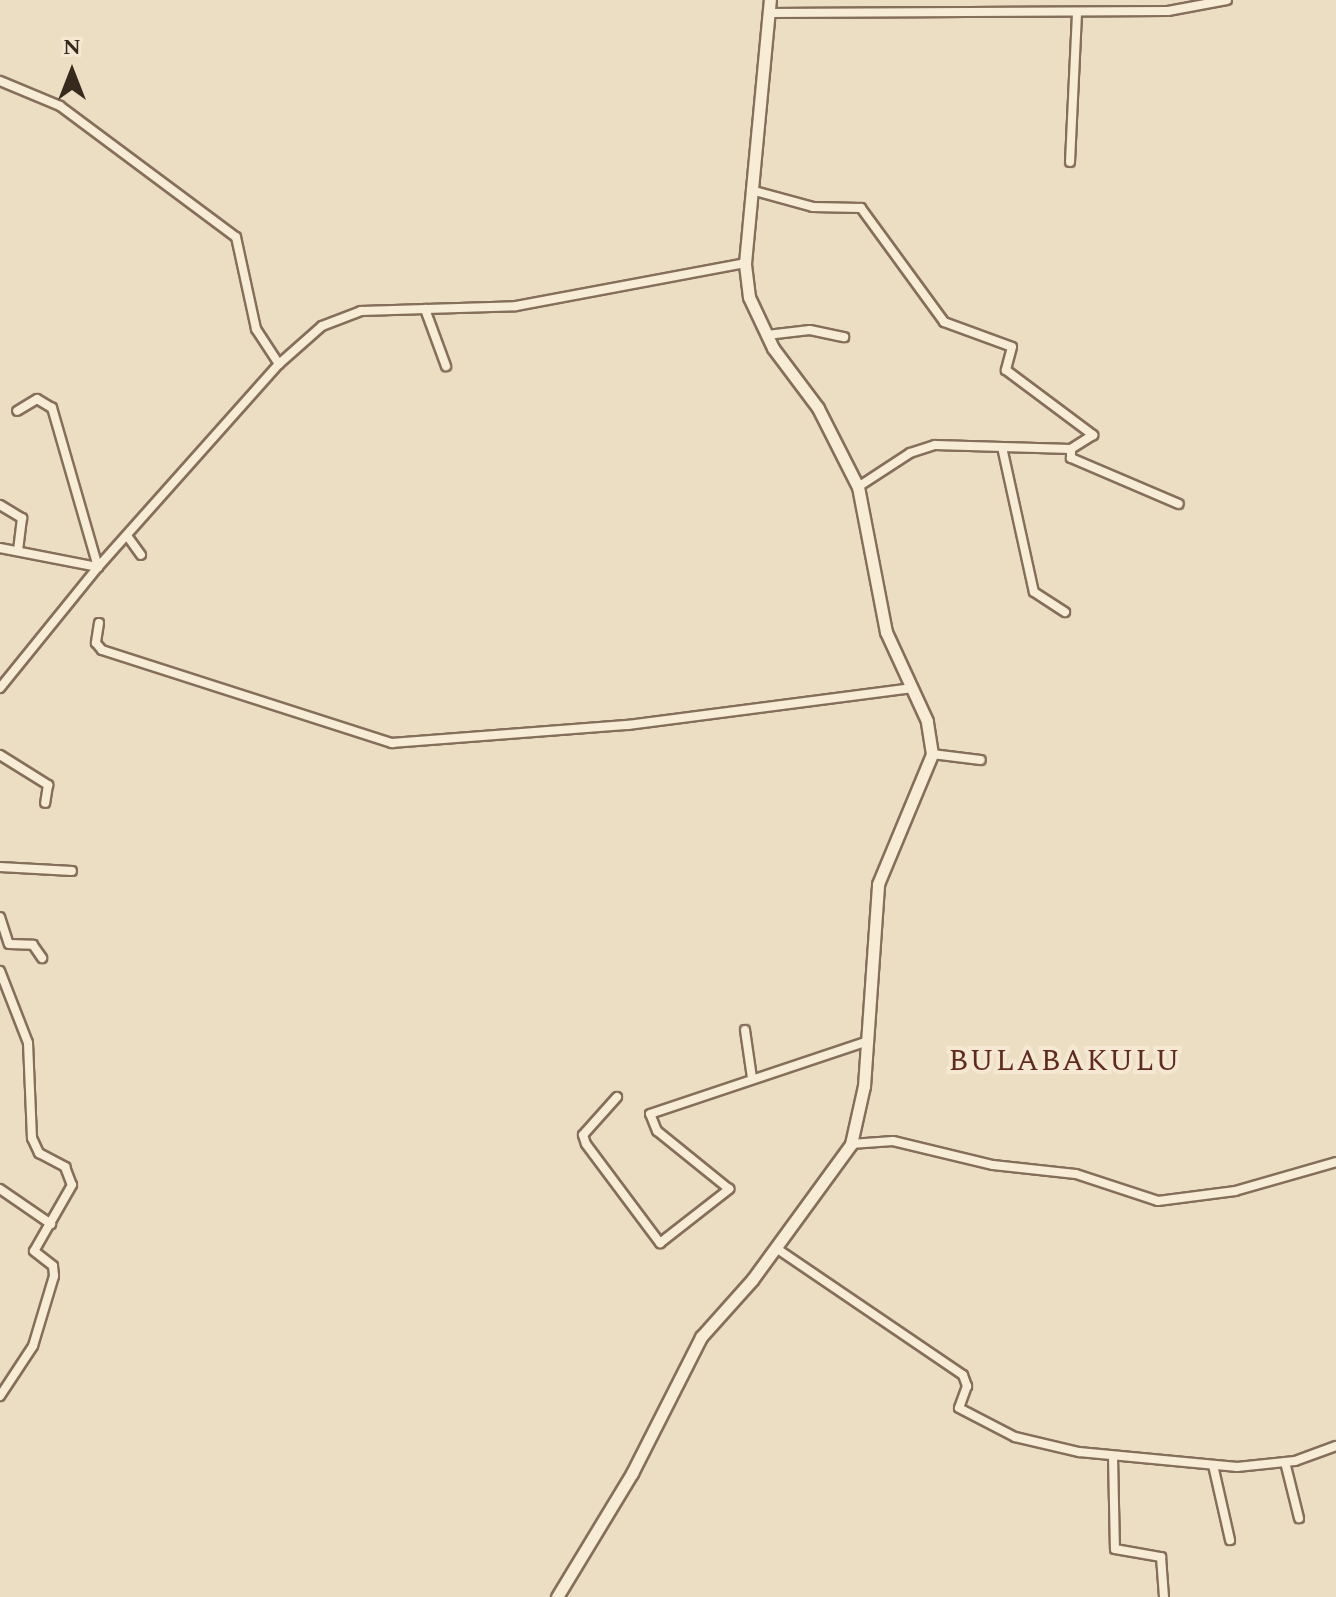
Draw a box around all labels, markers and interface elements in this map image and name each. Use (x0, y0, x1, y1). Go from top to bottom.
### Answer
text: N (63, 31, 81, 64)
north arrow (32, 32, 112, 112)
district label: BULABAKULU (948, 1043, 1182, 1079)

